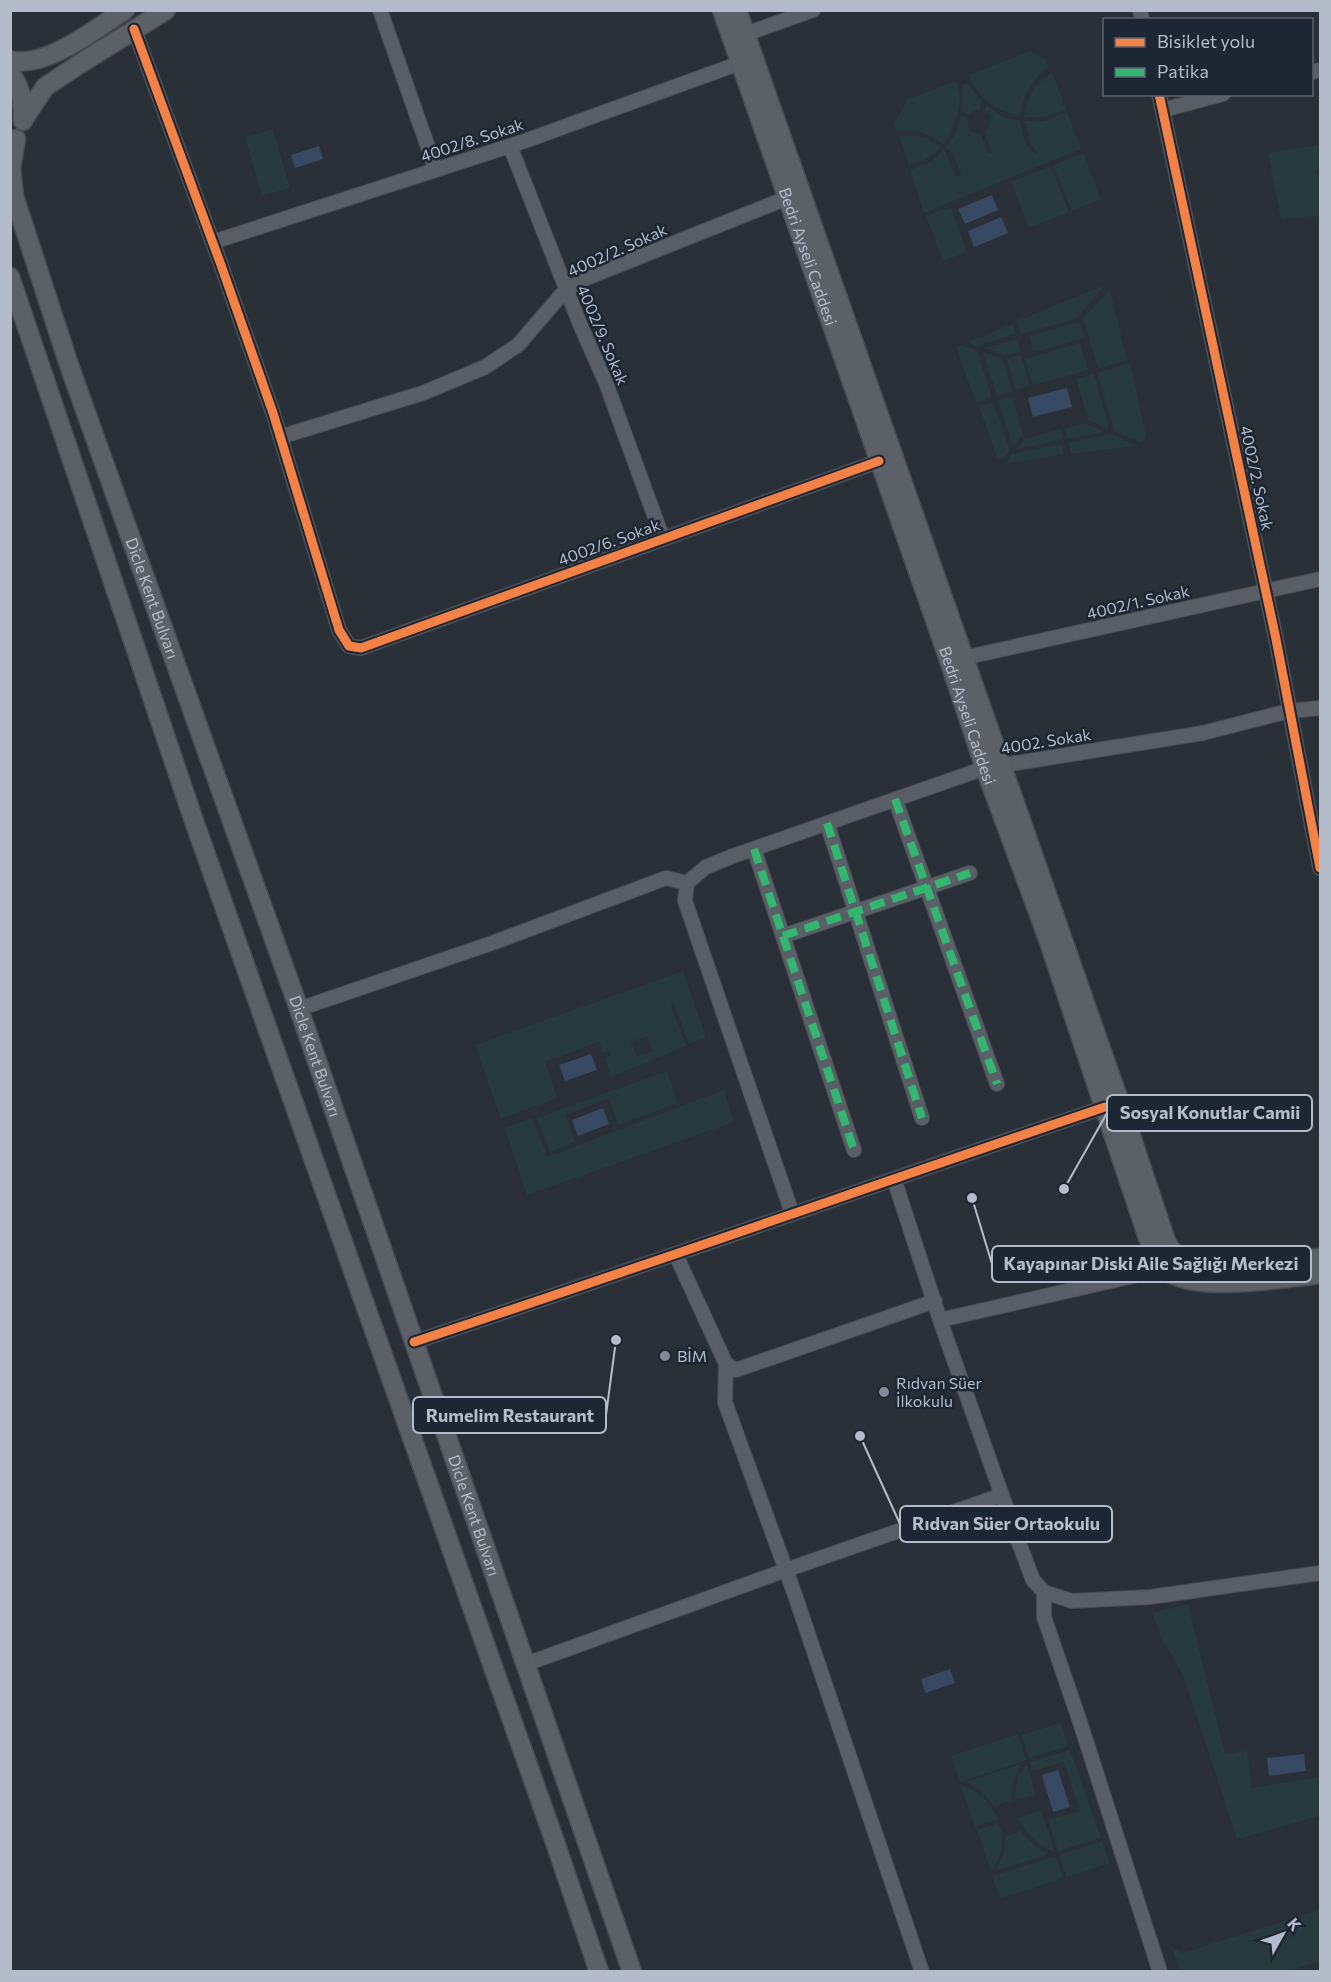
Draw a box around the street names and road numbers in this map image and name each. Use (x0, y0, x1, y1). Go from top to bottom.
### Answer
street label: 4002/8. Sokak (418, 114, 526, 165)
street label: Bedri Ayseli Caddesi (776, 185, 841, 328)
street label: 4002/2. Sokak (564, 219, 670, 280)
street label: 4002/9. Sokak (574, 282, 633, 388)
street label: 4002/2. Sokak (1237, 424, 1278, 532)
street label: 4002/6. Sokak (555, 514, 663, 569)
street label: Dicle Kent Bulvarı (122, 535, 183, 661)
street label: 4002/1. Sokak (1085, 580, 1191, 623)
street label: Bedri Ayseli Caddesi (936, 644, 1000, 787)
street label: 4002. Sokak (1000, 724, 1093, 757)
street label: Dicle Kent Bulvarı (286, 993, 346, 1119)
street label: Dicle Kent Bulvarı (445, 1452, 504, 1578)

